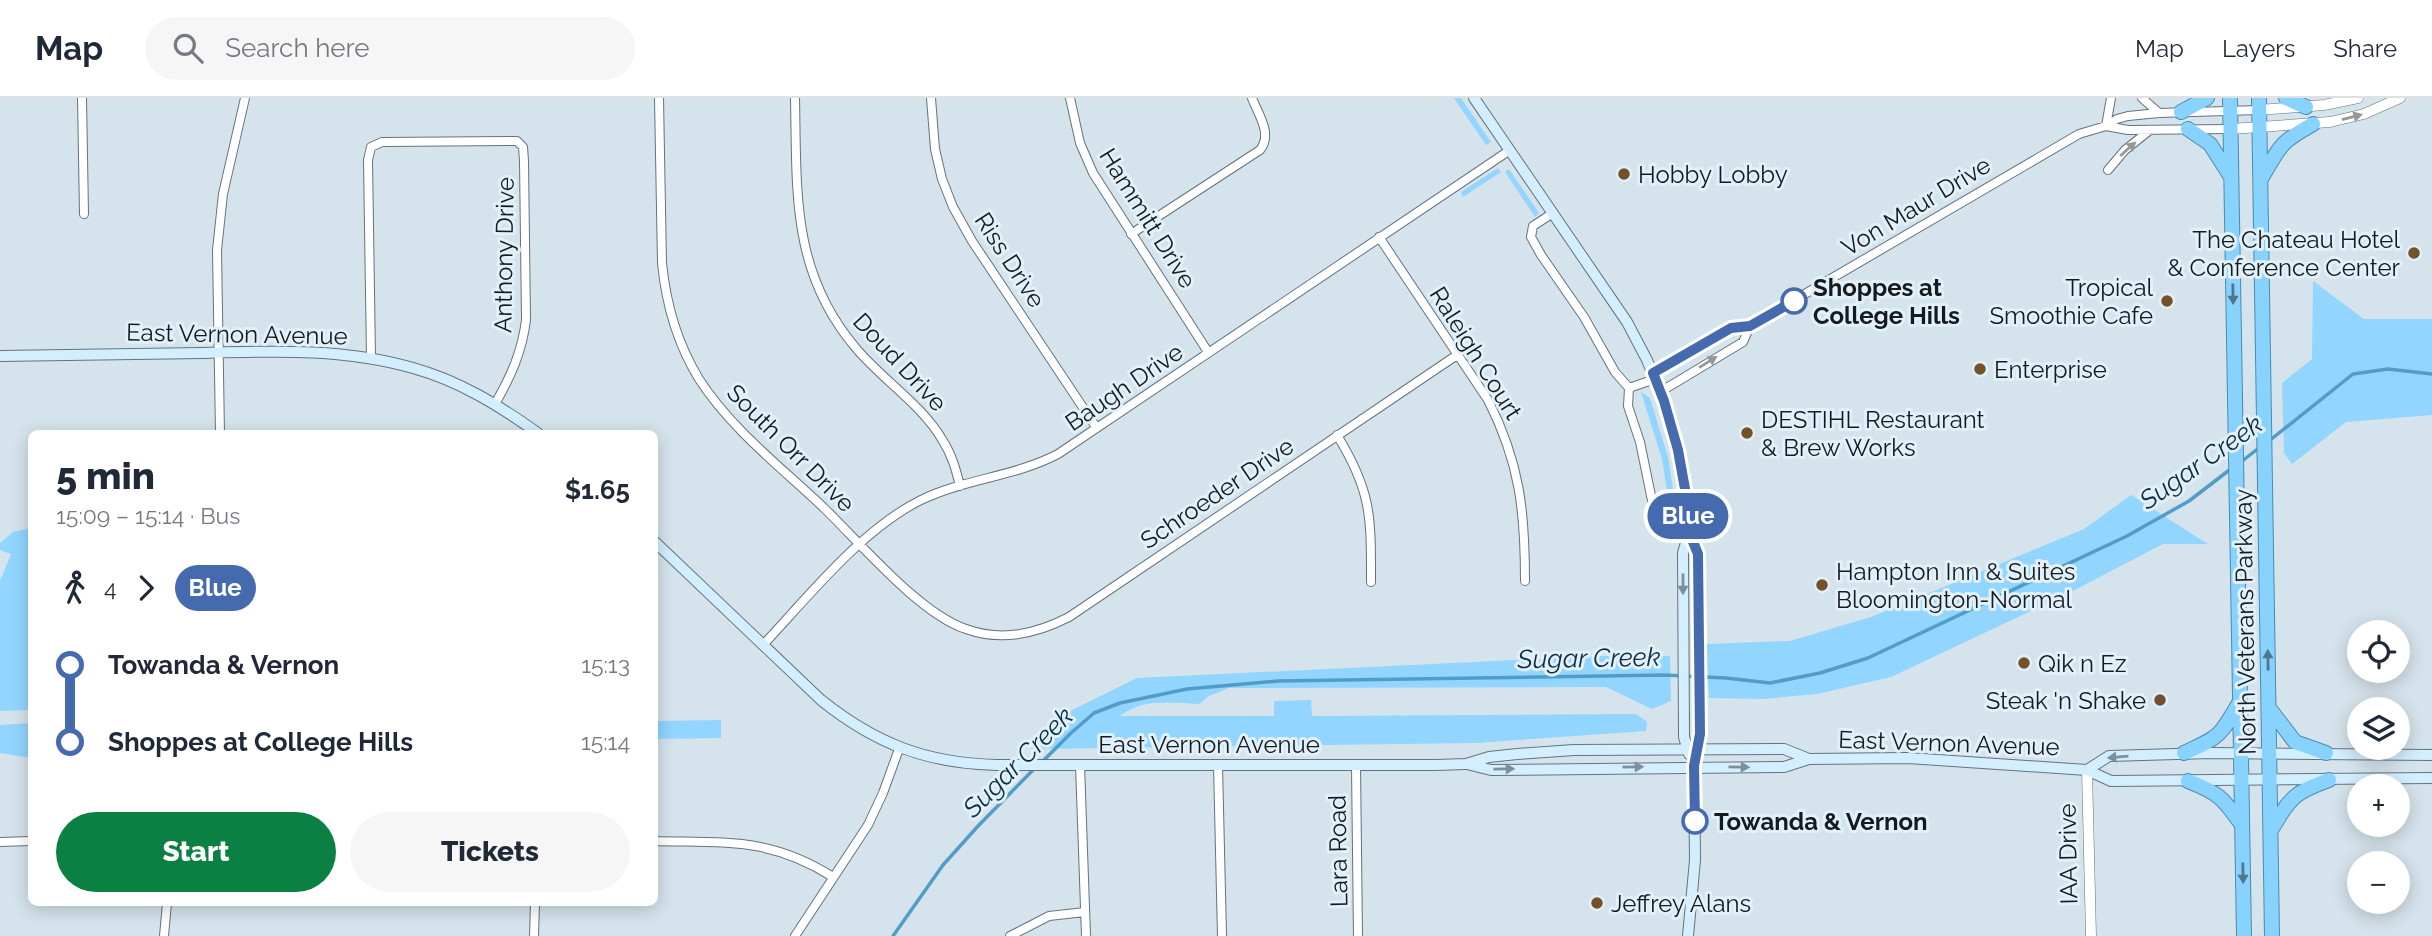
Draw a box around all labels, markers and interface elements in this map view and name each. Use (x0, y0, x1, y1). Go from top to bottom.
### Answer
search box (145, 17, 635, 80)
text: Map (35, 29, 103, 68)
icon: search (169, 29, 207, 67)
text: Search here (225, 33, 370, 63)
text: Map (2135, 34, 2184, 63)
text: Layers (2222, 34, 2295, 63)
text: Share (2333, 34, 2397, 63)
one-way arrow (2341, 111, 2363, 122)
one-way arrow (2119, 141, 2136, 157)
street label: Hammitt Drive (1093, 143, 1203, 293)
street label: Von Maur Drive (1836, 150, 1996, 262)
place label: Hobby Lobby (1638, 160, 1788, 189)
marker: Hobby Lobby (1616, 166, 1632, 182)
street label: Anthony Drive (488, 177, 520, 333)
street label: Riss Drive (969, 207, 1051, 313)
place label: The Chateau Hotel & Conference Center (2167, 225, 2401, 282)
marker: The Chateau Hotel & Conference Center (2406, 245, 2422, 261)
place label: Shoppes at College Hills (1813, 273, 1960, 330)
place label: Tropical Smoothie Cafe (1989, 273, 2153, 330)
street label: Raleigh Court (1424, 281, 1528, 425)
one-way arrow (2227, 284, 2239, 306)
marker: Shoppes at College Hills (1781, 288, 1807, 314)
marker: Tropical Smoothie Cafe (2159, 293, 2175, 309)
street label: Doud Drive (847, 307, 953, 417)
street label: East Vernon Avenue (126, 318, 348, 350)
street label: Baugh Drive (1060, 337, 1188, 437)
place label: Enterprise (1994, 355, 2107, 384)
one-way arrow (1699, 356, 1718, 369)
marker: Enterprise (1972, 361, 1988, 377)
street label: South Orr Drive (721, 378, 861, 518)
place label: DESTIHL Restaurant & Brew Works (1761, 405, 1985, 462)
water label: Sugar Creek (2133, 409, 2268, 516)
marker: DESTIHL Restaurant & Brew Works (1739, 425, 1755, 441)
street label: Schroeder Drive (1135, 431, 1299, 555)
text: 5 min (56, 453, 155, 498)
text: $1.65 (565, 475, 630, 505)
street label: North Veterans Parkway (2228, 489, 2262, 755)
line badge: Blue (1639, 493, 1737, 539)
text: Blue (1661, 501, 1715, 530)
text: 15:09 – 15:14 · Bus (56, 502, 240, 529)
place label: Hampton Inn & Suites Bloomington-Normal (1836, 557, 2075, 614)
icon: walk (56, 569, 94, 607)
icon: forward (127, 569, 165, 607)
text: Blue (189, 573, 242, 602)
one-way arrow (1677, 573, 1688, 595)
text: 4 (104, 574, 117, 601)
marker: Hampton Inn & Suites Bloomington-Normal (1814, 577, 1830, 593)
map controls (2347, 620, 2410, 914)
button: locate (2347, 620, 2410, 683)
water label: Sugar Creek (1516, 642, 1661, 674)
place label: Qik n Ez (2038, 649, 2127, 678)
one-way arrow (2262, 649, 2274, 671)
text: Towanda & Vernon (108, 650, 339, 680)
text: 15:13 (581, 651, 630, 678)
marker: Qik n Ez (2016, 655, 2032, 671)
place label: Steak 'n Shake (1986, 686, 2146, 715)
marker: Steak 'n Shake (2152, 692, 2168, 708)
button: layers (2347, 697, 2410, 760)
water label: Sugar Creek (956, 701, 1079, 824)
street label: East Vernon Avenue (1838, 725, 2060, 761)
text: Shoppes at College Hills (108, 727, 413, 757)
text: 15:14 (581, 728, 630, 755)
street label: East Vernon Avenue (1098, 730, 1320, 759)
one-way arrow (2107, 752, 2129, 763)
one-way arrow (1622, 761, 1644, 773)
one-way arrow (1728, 761, 1750, 773)
one-way arrow (1493, 764, 1515, 775)
button: + (2347, 774, 2410, 837)
street label: Lara Road (1323, 795, 1353, 907)
street label: IAA Drive (2053, 803, 2083, 905)
place label: Towanda & Vernon (1714, 807, 1928, 836)
marker: Towanda & Vernon (1682, 808, 1708, 834)
button: Start (56, 812, 336, 892)
button: Tickets (350, 812, 630, 892)
button: − (2347, 851, 2410, 914)
one-way arrow (2237, 862, 2249, 884)
place label: Jeffrey Alans (1611, 889, 1751, 918)
marker: Jeffrey Alans (1589, 895, 1605, 911)

